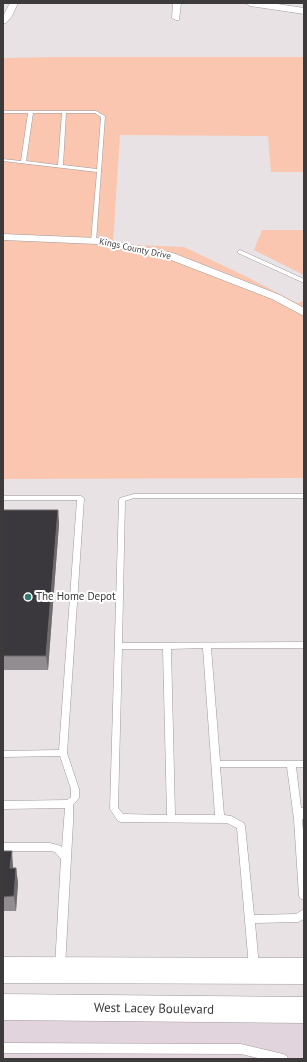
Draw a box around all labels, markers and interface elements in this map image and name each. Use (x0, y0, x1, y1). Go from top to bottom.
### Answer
street label: Kings County Drive (98, 236, 172, 262)
place label: The Home Depot (36, 590, 116, 604)
marker: The Home Depot (23, 592, 33, 602)
street label: West Lacey Boulevard (94, 1000, 214, 1018)

